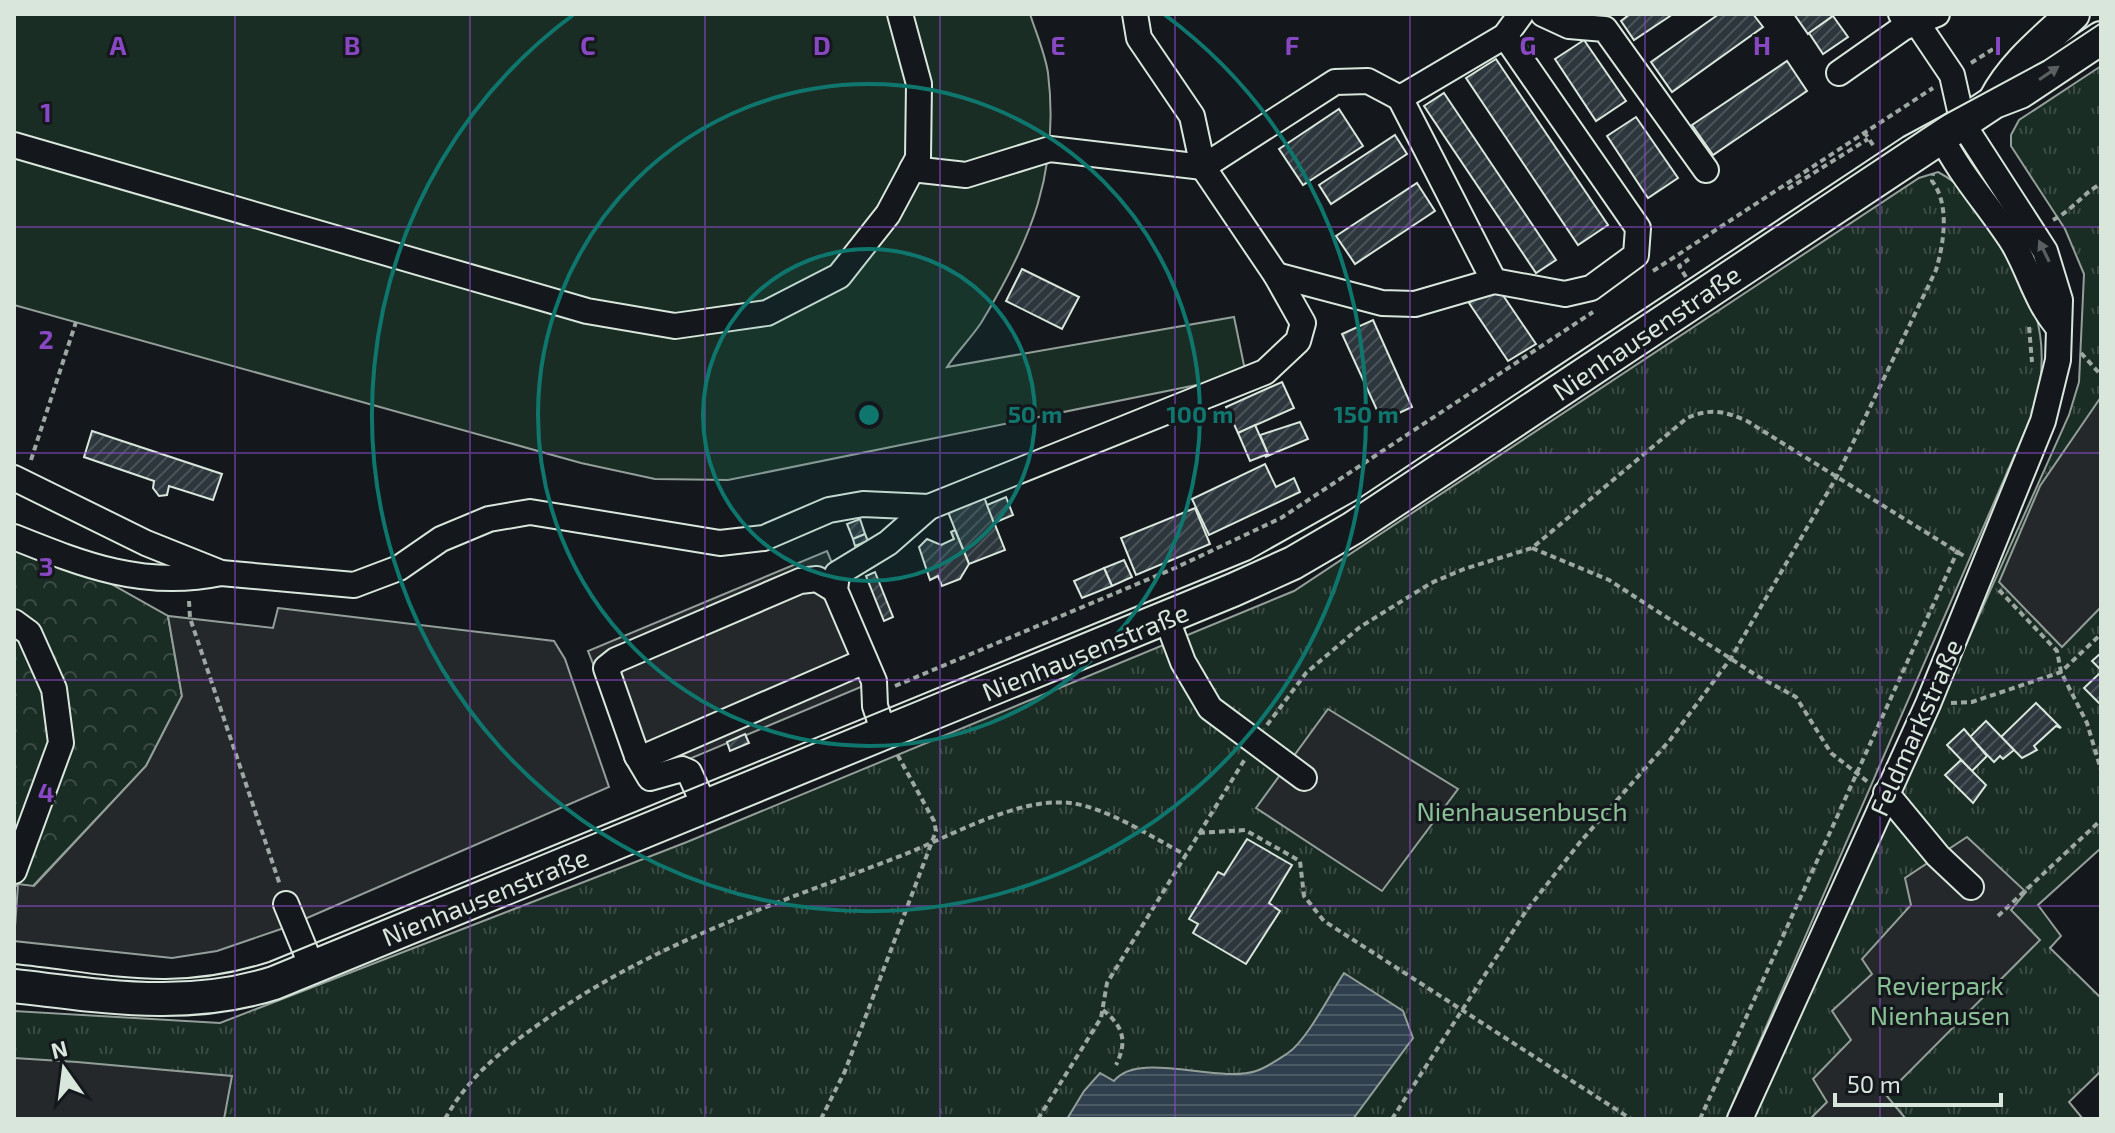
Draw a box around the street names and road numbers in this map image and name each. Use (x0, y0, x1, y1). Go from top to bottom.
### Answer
street label: Nienhausenstraße (1546, 258, 1746, 406)
street label: Nienhausenstraße (977, 595, 1193, 707)
street label: Feldmarkstraße (1862, 634, 1968, 820)
street label: Nienhausenstraße (377, 840, 593, 952)

